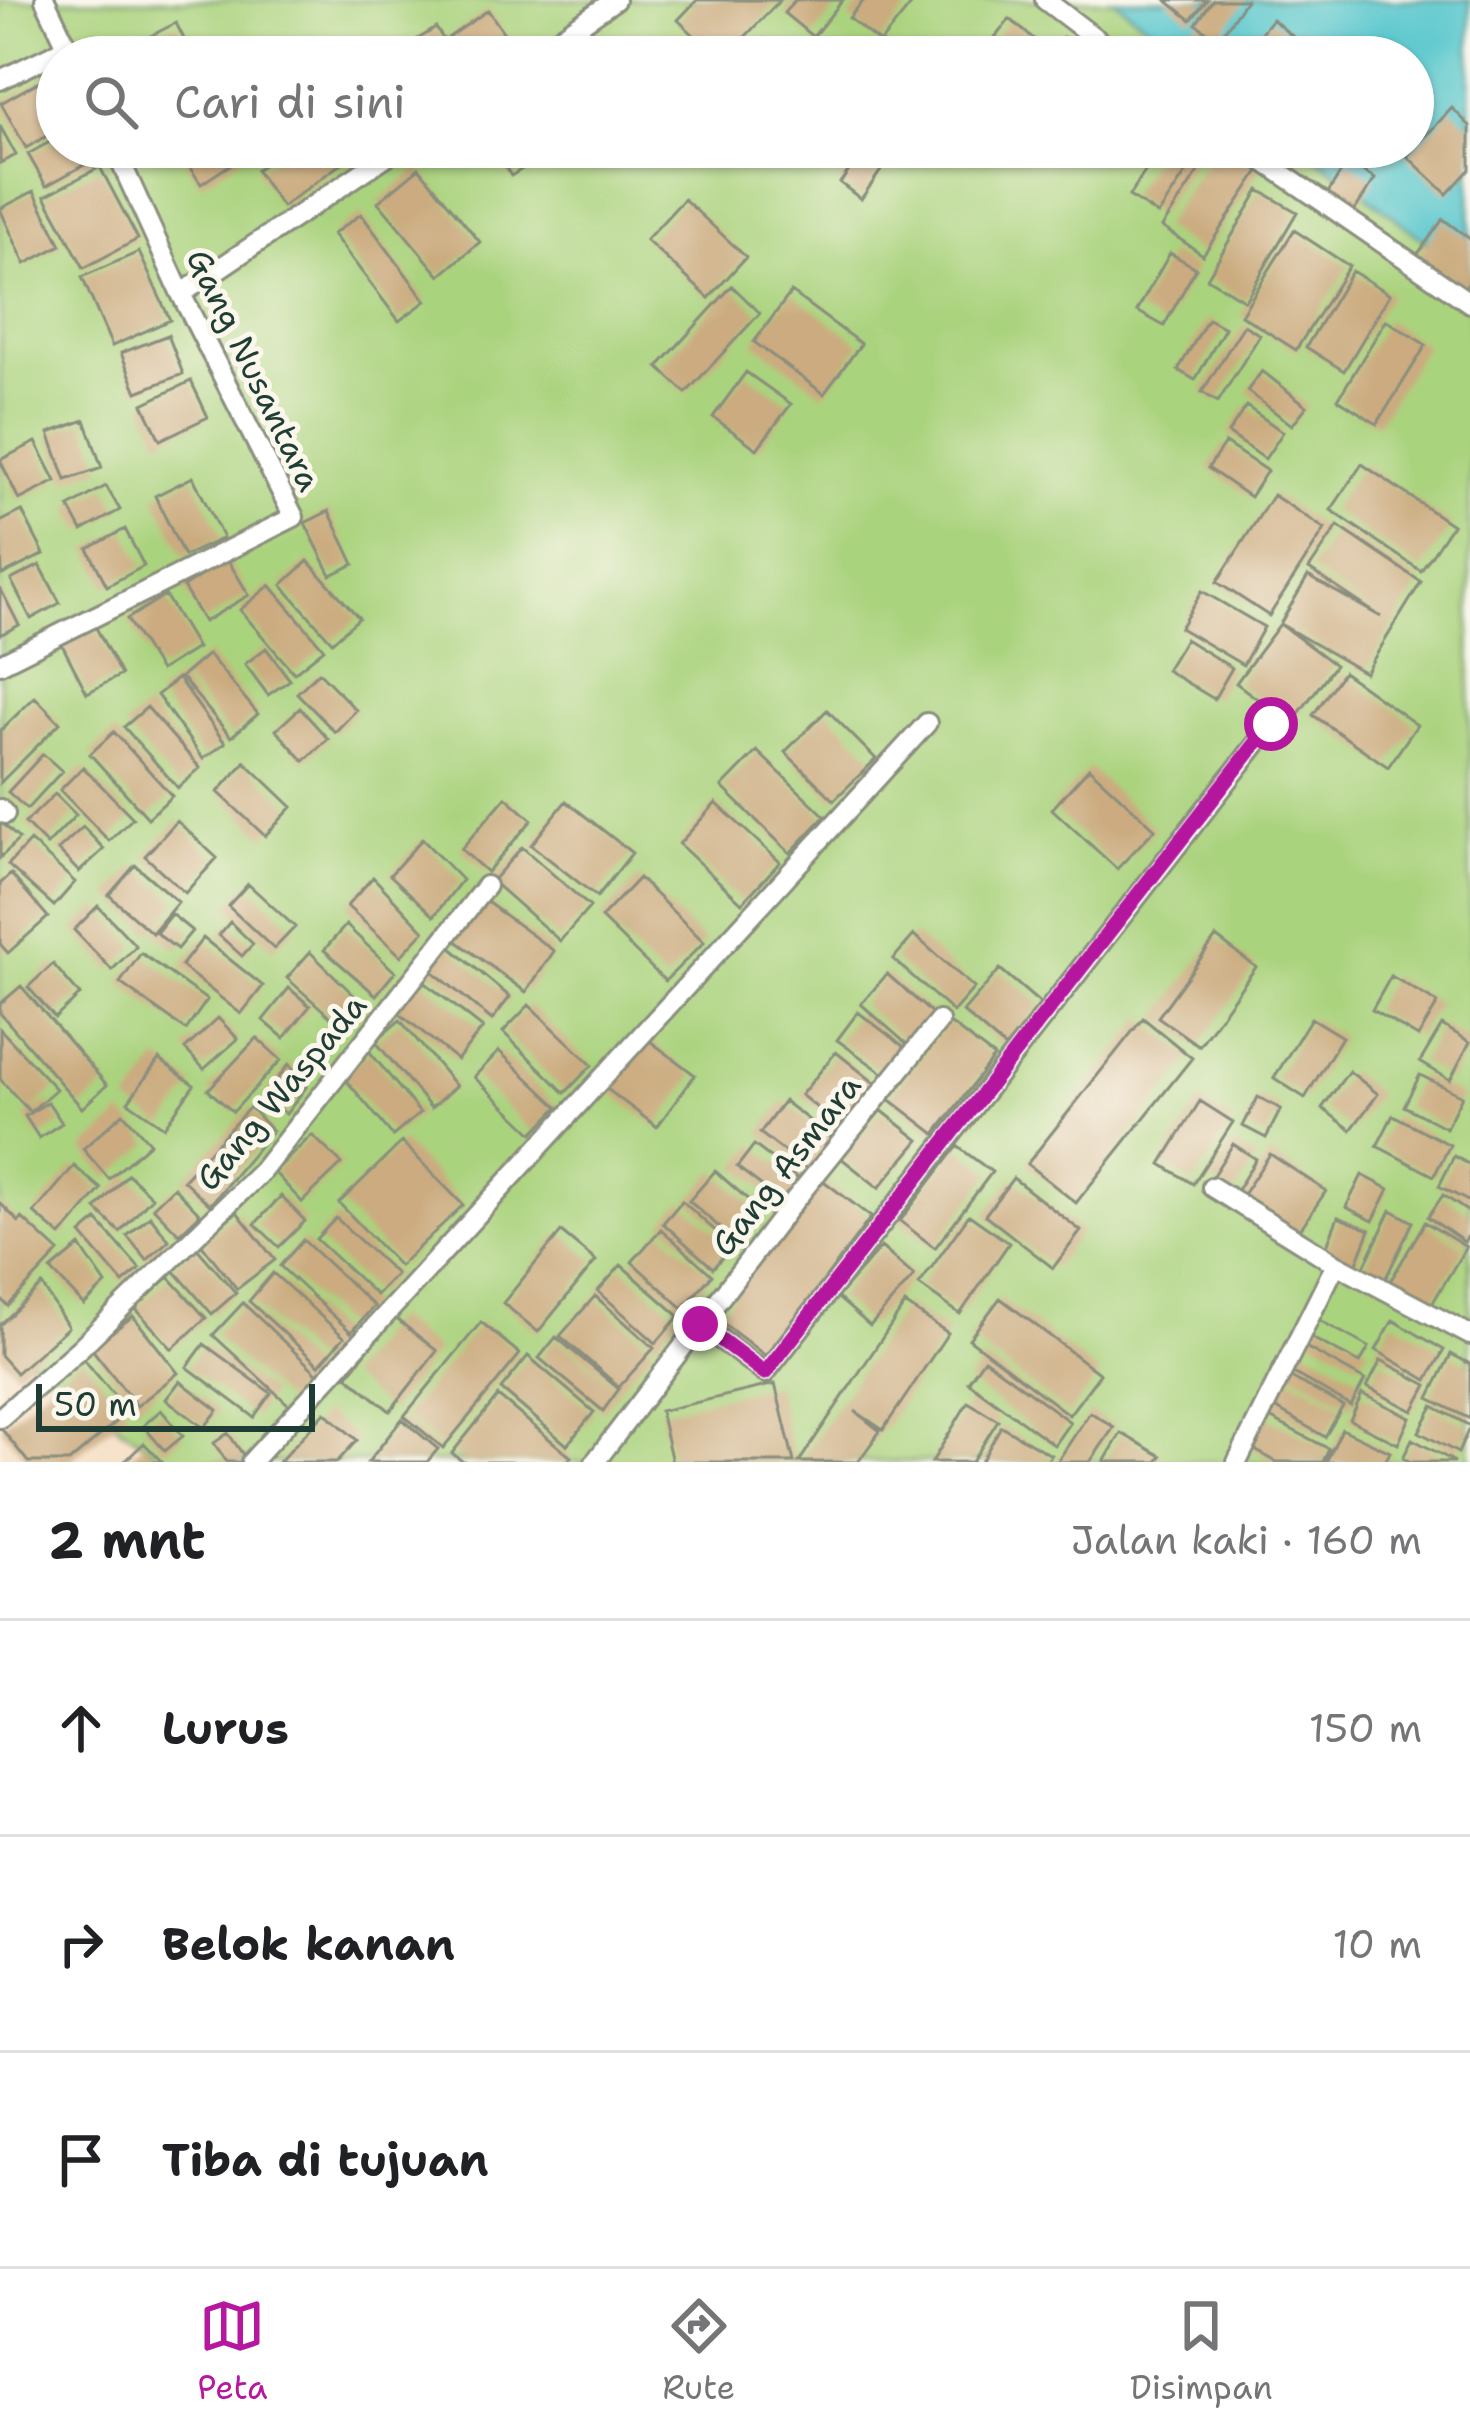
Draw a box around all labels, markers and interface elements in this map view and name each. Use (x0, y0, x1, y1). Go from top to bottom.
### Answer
search box (36, 36, 1434, 168)
icon: search (78, 69, 144, 135)
text: Cari di sini (174, 72, 406, 132)
street label: Gang Nusantara (176, 241, 332, 499)
route start (1244, 697, 1298, 751)
street label: Gang Waspada (185, 984, 377, 1200)
street label: Gang Asmara (701, 1065, 871, 1265)
route end (673, 1297, 727, 1351)
scale bar (36, 1378, 315, 1431)
text: 50 m (54, 1382, 137, 1427)
text: 2 mnt (48, 1506, 206, 1574)
text: Jalan kaki · 160 m (1071, 1514, 1422, 1566)
icon: ahead (48, 1695, 114, 1761)
text: Lurus (162, 1698, 289, 1758)
text: 150 m (1309, 1702, 1422, 1754)
icon: right (48, 1911, 114, 1977)
text: Belok kanan (162, 1914, 455, 1974)
text: 10 m (1333, 1918, 1422, 1970)
icon: arrive (48, 2127, 114, 2193)
text: Tiba di tujuan (162, 2130, 489, 2190)
tab: Peta (197, 2293, 268, 2410)
tab: Rute (662, 2293, 735, 2410)
tab: Disimpan (1130, 2293, 1273, 2410)

